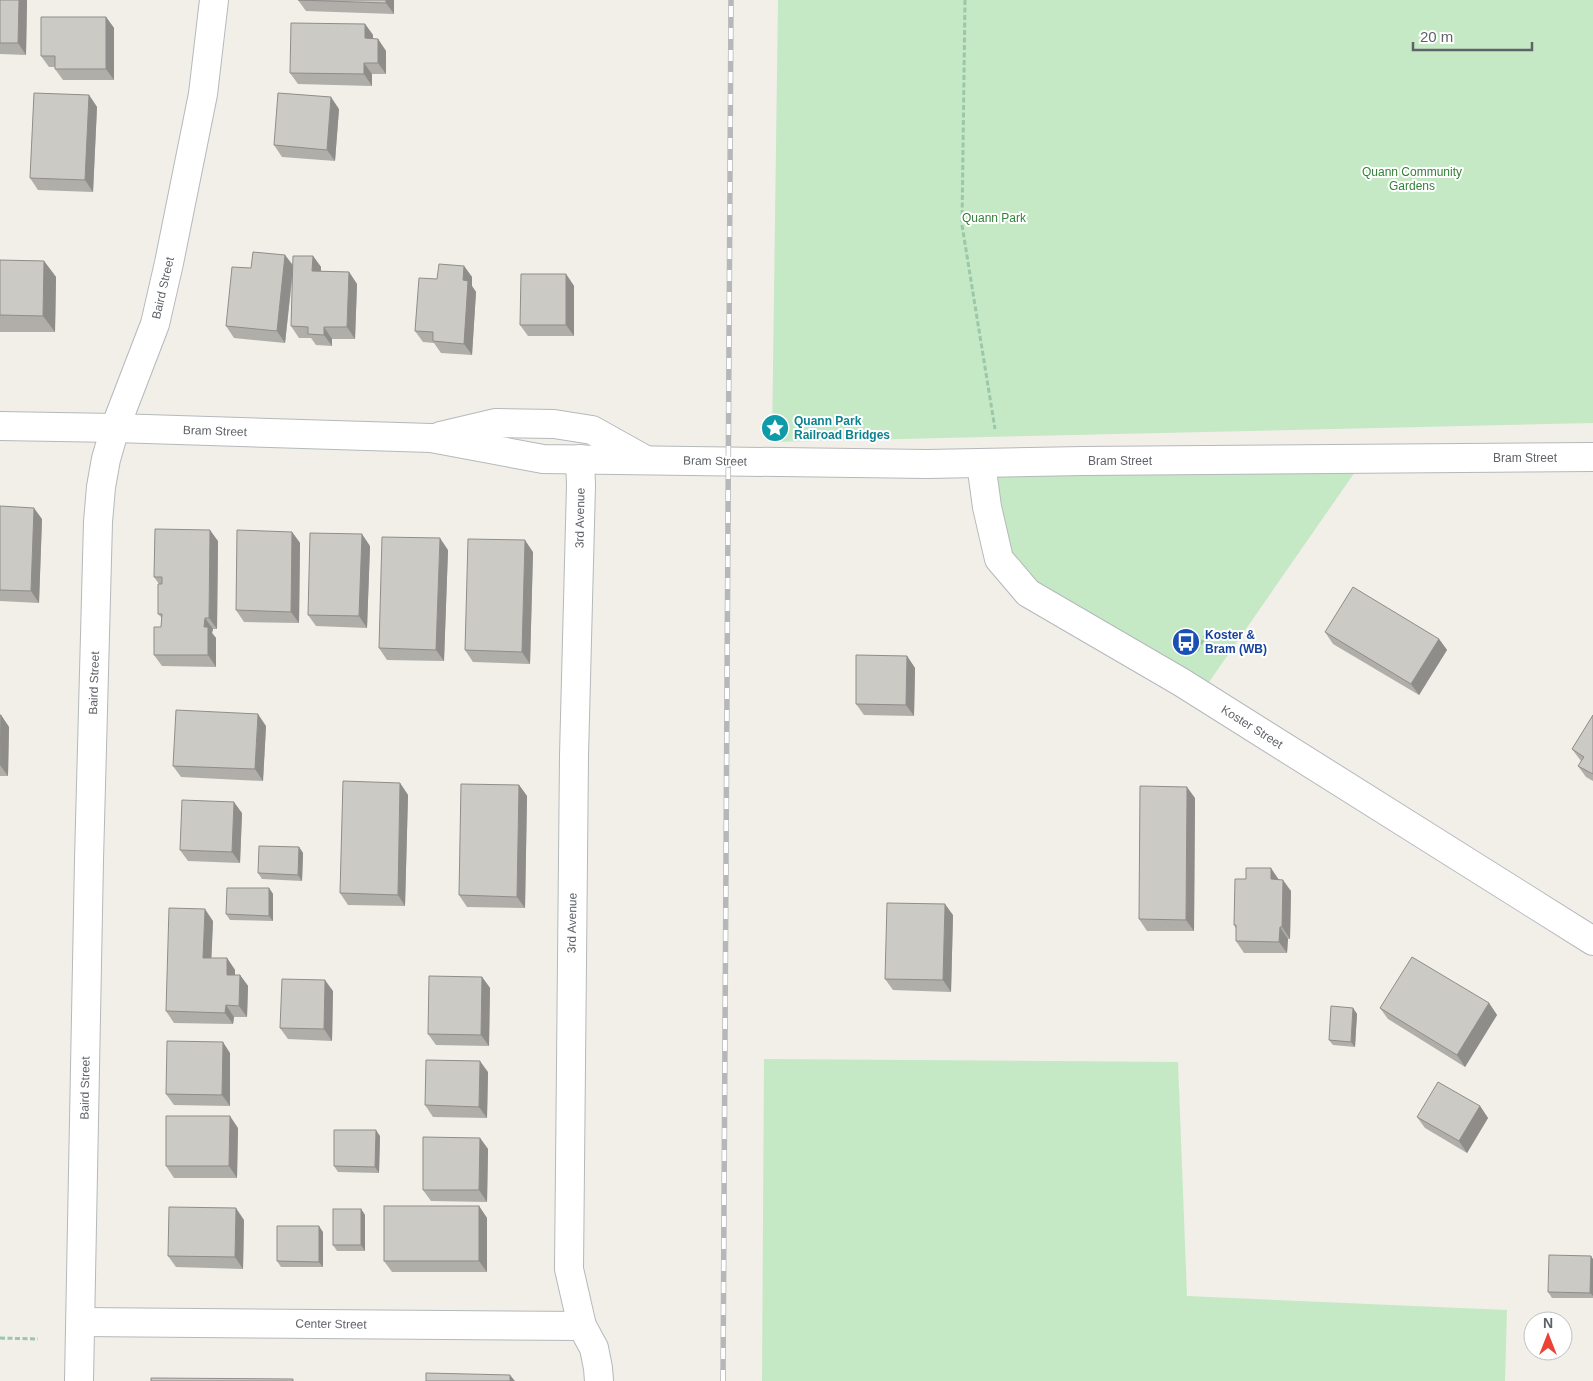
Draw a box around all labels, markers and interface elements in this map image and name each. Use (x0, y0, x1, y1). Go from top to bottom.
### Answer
scale bar (1413, 20, 1532, 52)
text: 20 m (1420, 28, 1453, 45)
park label: Quann Community Gardens (1362, 165, 1462, 193)
park label: Quann Park (962, 211, 1027, 225)
street label: Baird Street (149, 255, 177, 320)
place icon: Quann Park Railroad Bridges (760, 413, 790, 443)
place label: Quann Park Railroad Bridges (794, 414, 890, 442)
street label: Bram Street (183, 423, 248, 439)
street label: Bram Street (1493, 451, 1558, 465)
street label: Bram Street (683, 453, 748, 469)
street label: Bram Street (1088, 454, 1153, 468)
street label: 3rd Avenue (572, 487, 588, 548)
bus stop icon: Koster & Bram (WB) (1171, 627, 1201, 657)
place label: Koster & Bram (WB) (1205, 628, 1267, 656)
street label: Baird Street (86, 650, 102, 715)
street label: Koster Street (1219, 703, 1286, 752)
street label: 3rd Avenue (564, 892, 580, 953)
street label: Baird Street (77, 1056, 93, 1120)
north arrow (1523, 1311, 1573, 1361)
text: N (1543, 1315, 1553, 1331)
street label: Center Street (295, 1316, 367, 1332)

